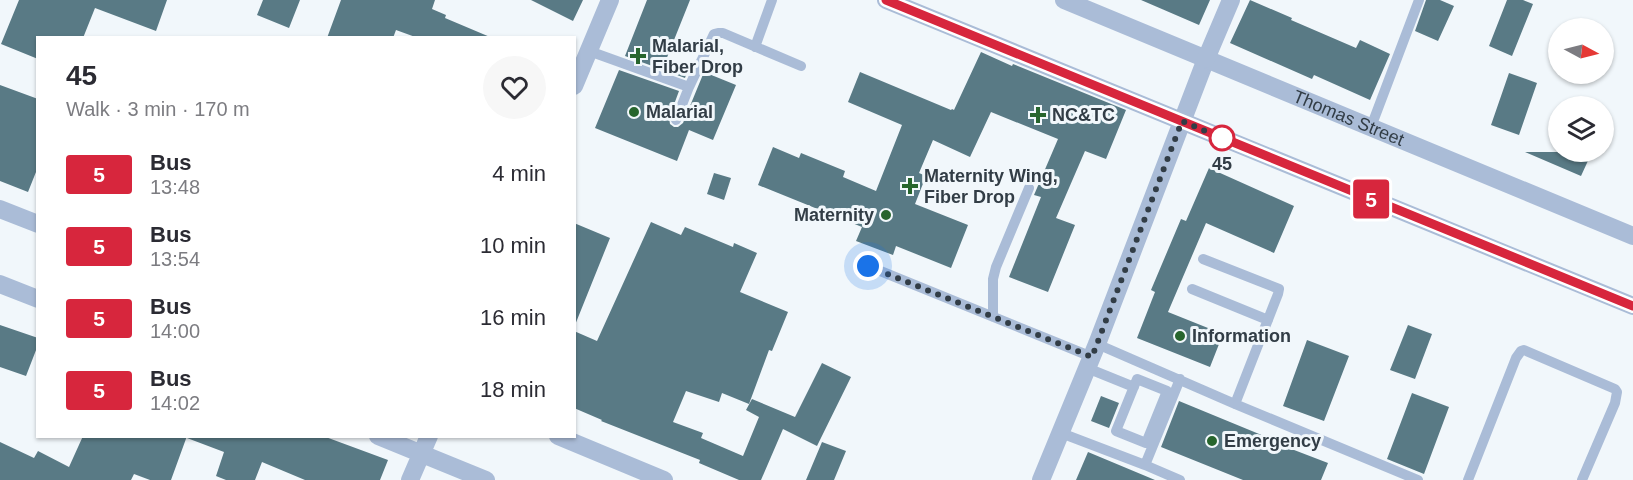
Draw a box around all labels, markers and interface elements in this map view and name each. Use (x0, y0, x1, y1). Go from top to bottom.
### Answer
north arrow (1548, 18, 1614, 84)
map controls (1548, 18, 1614, 162)
place label: Malarial, Fiber Drop (652, 36, 743, 77)
marker: Malarial, Fiber Drop (629, 47, 647, 65)
button: heart (483, 56, 546, 119)
text: 45 (66, 60, 97, 91)
street label: Thomas Street (1290, 86, 1407, 150)
button: layers (1548, 96, 1614, 162)
text: Walk · 3 min · 170 m (66, 98, 250, 120)
place label: Malarial (646, 102, 713, 122)
marker: Malarial (627, 105, 641, 119)
place label: NC&TC (1052, 105, 1115, 125)
marker: NC&TC (1029, 106, 1047, 124)
marker: 45 (1209, 125, 1235, 151)
text: Bus (150, 150, 192, 175)
place label: 45 (1212, 154, 1232, 174)
text: 4 min (492, 161, 546, 186)
text: 5 (93, 163, 105, 186)
place label: Maternity Wing, Fiber Drop (924, 166, 1058, 207)
text: 13:48 (150, 176, 200, 198)
marker: Maternity Wing, Fiber Drop (901, 177, 919, 195)
line badge: 5 (1352, 180, 1390, 218)
text: 5 (1365, 188, 1377, 211)
place label: Maternity (794, 205, 874, 225)
marker: Maternity (879, 208, 893, 222)
text: Bus (150, 222, 192, 247)
text: 10 min (480, 233, 546, 258)
text: 5 (93, 235, 105, 258)
text: 13:54 (150, 248, 200, 270)
your location (853, 251, 883, 281)
text: Bus (150, 294, 192, 319)
text: 16 min (480, 305, 546, 330)
text: 5 (93, 307, 105, 330)
text: 14:00 (150, 320, 200, 342)
place label: Information (1192, 326, 1291, 346)
marker: Information (1173, 329, 1187, 343)
text: Bus (150, 366, 192, 391)
text: 18 min (480, 377, 546, 402)
text: 5 (93, 379, 105, 402)
text: 14:02 (150, 392, 200, 414)
place label: Emergency (1224, 431, 1321, 451)
marker: Emergency (1205, 434, 1219, 448)

